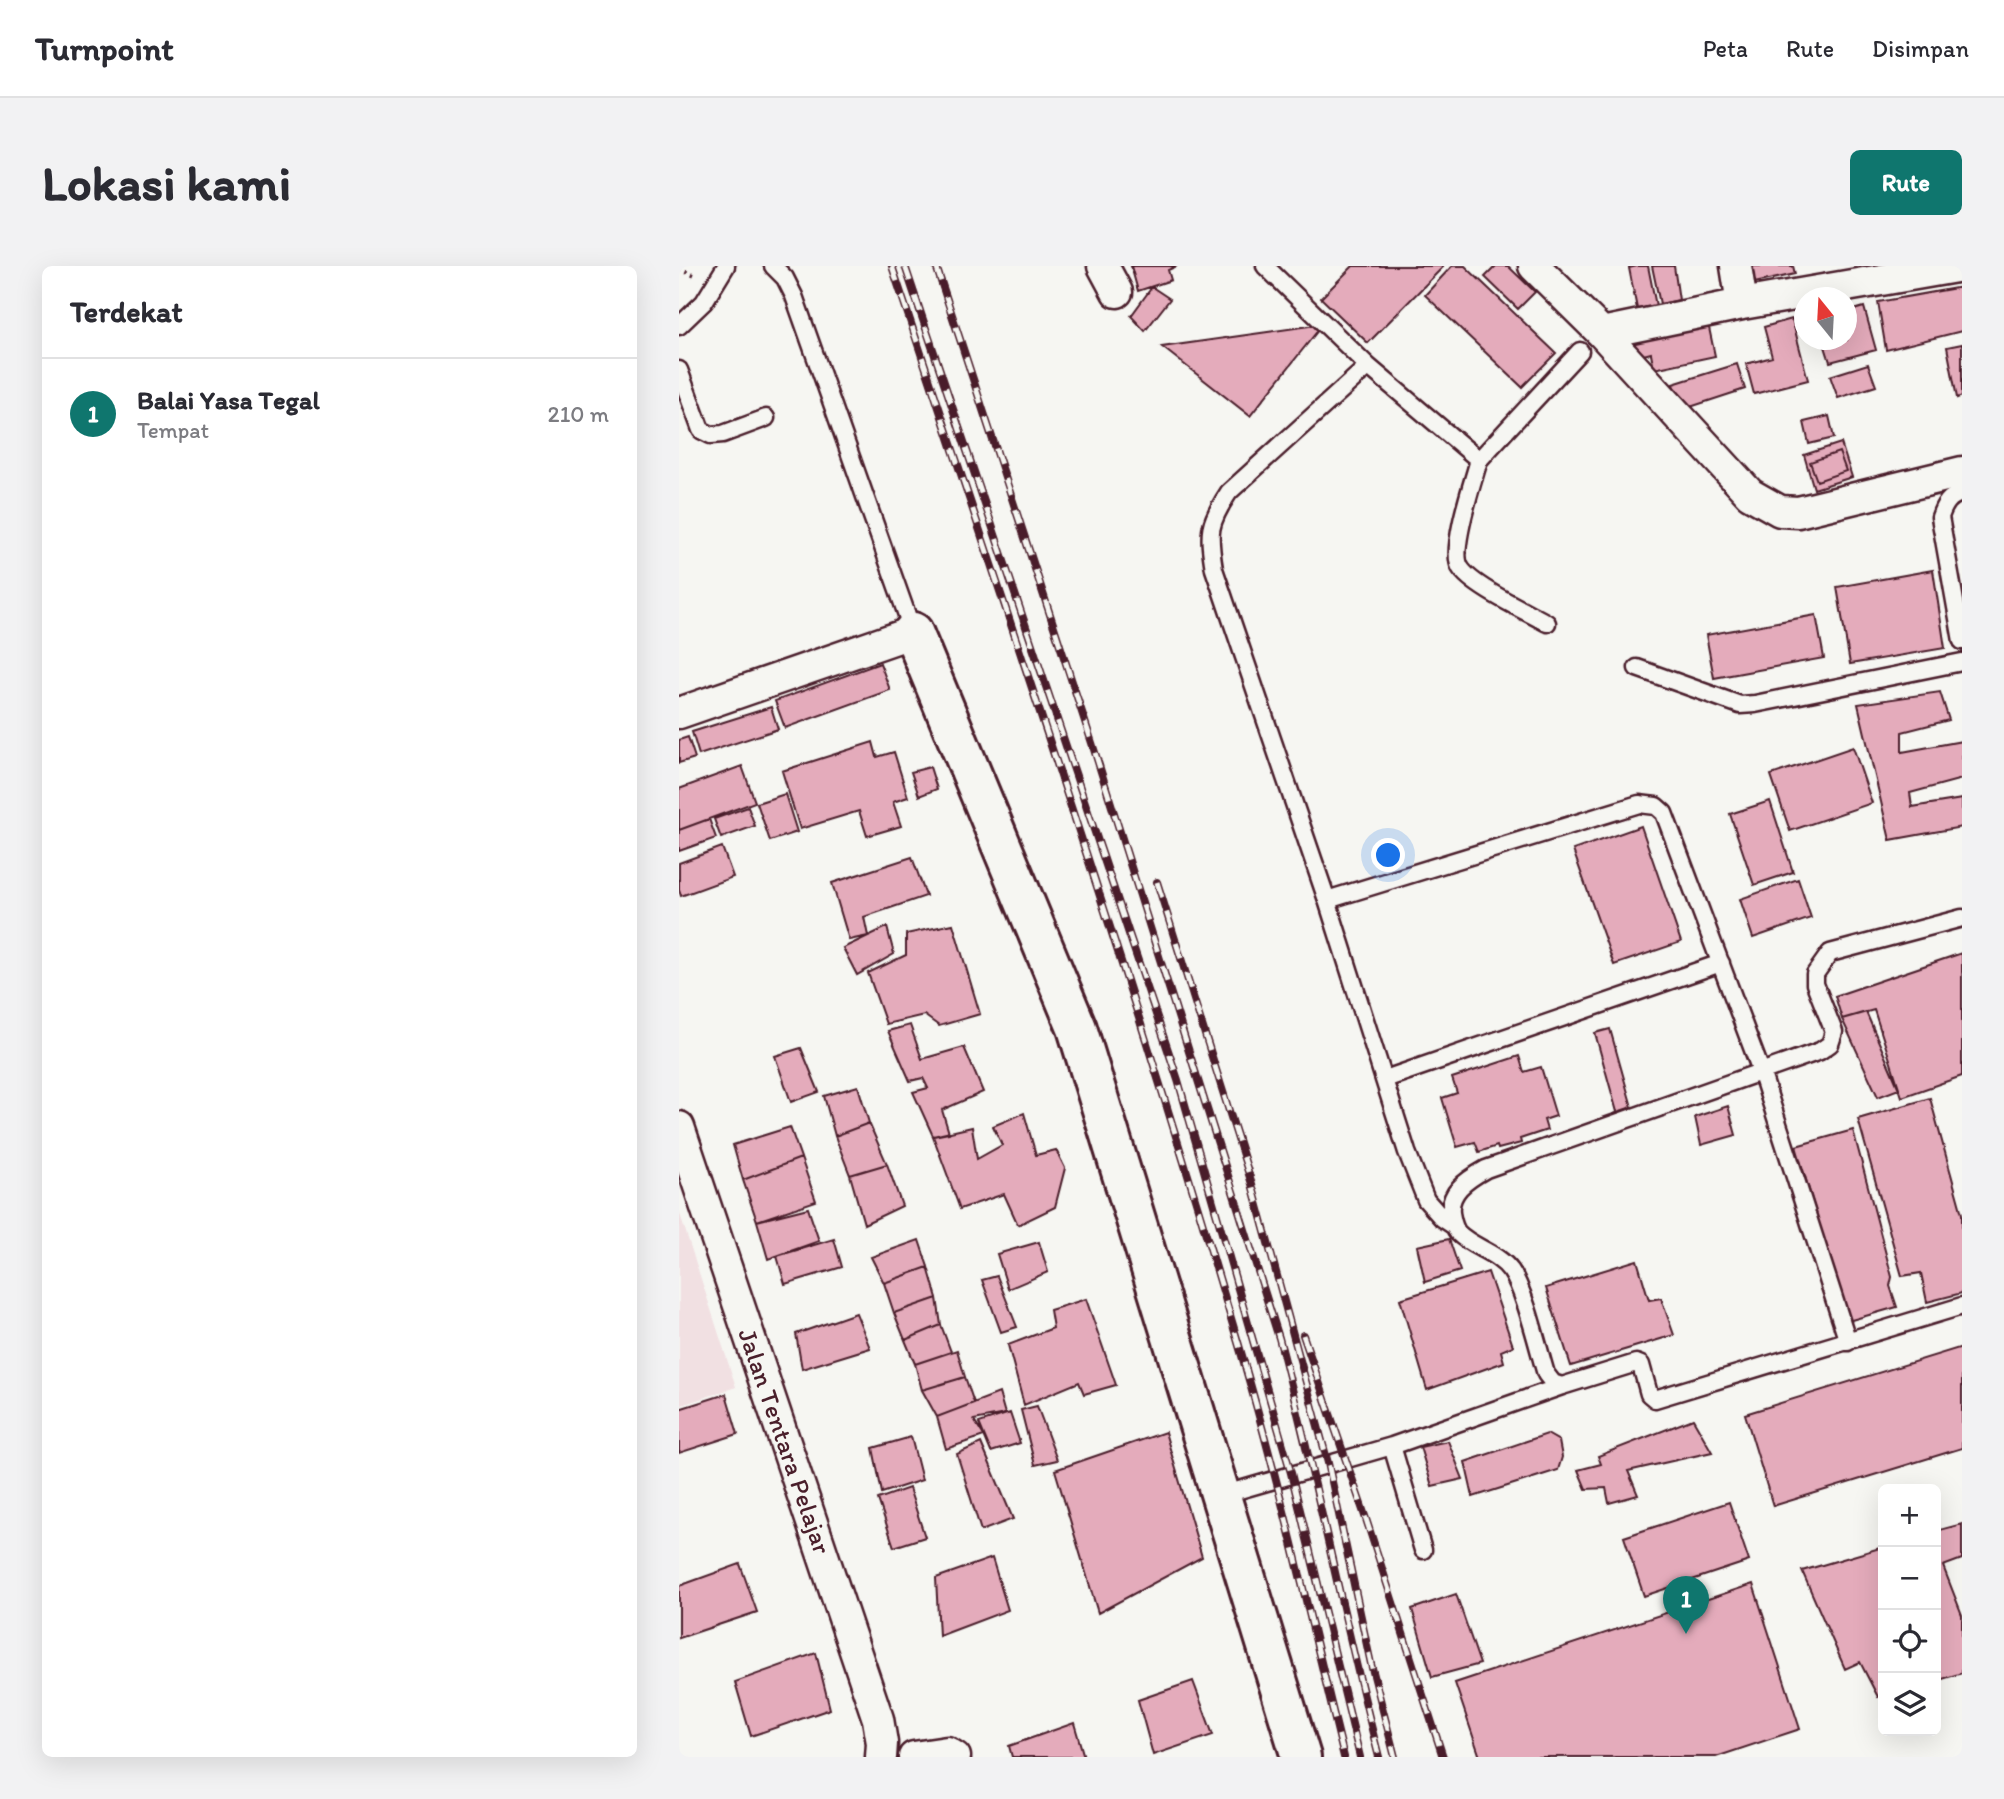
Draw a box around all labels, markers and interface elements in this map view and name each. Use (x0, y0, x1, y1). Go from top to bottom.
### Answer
text: Turnpoint (35, 29, 174, 68)
text: Peta (1703, 34, 1748, 63)
text: Rute (1786, 34, 1834, 63)
text: Disimpan (1872, 34, 1969, 63)
button: Rute (1850, 150, 1962, 215)
text: Lokasi kami (42, 153, 291, 212)
north arrow (1794, 287, 1857, 350)
text: Terdekat (70, 293, 183, 330)
text: Balai Yasa Tegal (137, 384, 320, 416)
text: 1 (88, 400, 98, 428)
text: 210 m (548, 400, 609, 428)
text: Tempat (137, 416, 209, 444)
your location (1371, 838, 1405, 872)
street label: Jalan Tentara Pelajar (731, 1324, 839, 1558)
map controls (1878, 1484, 1941, 1736)
button: + (1878, 1484, 1941, 1547)
button: − (1878, 1547, 1941, 1610)
pin: 1 (1663, 1576, 1709, 1634)
button: locate (1878, 1610, 1941, 1673)
button: layers (1878, 1673, 1941, 1736)

